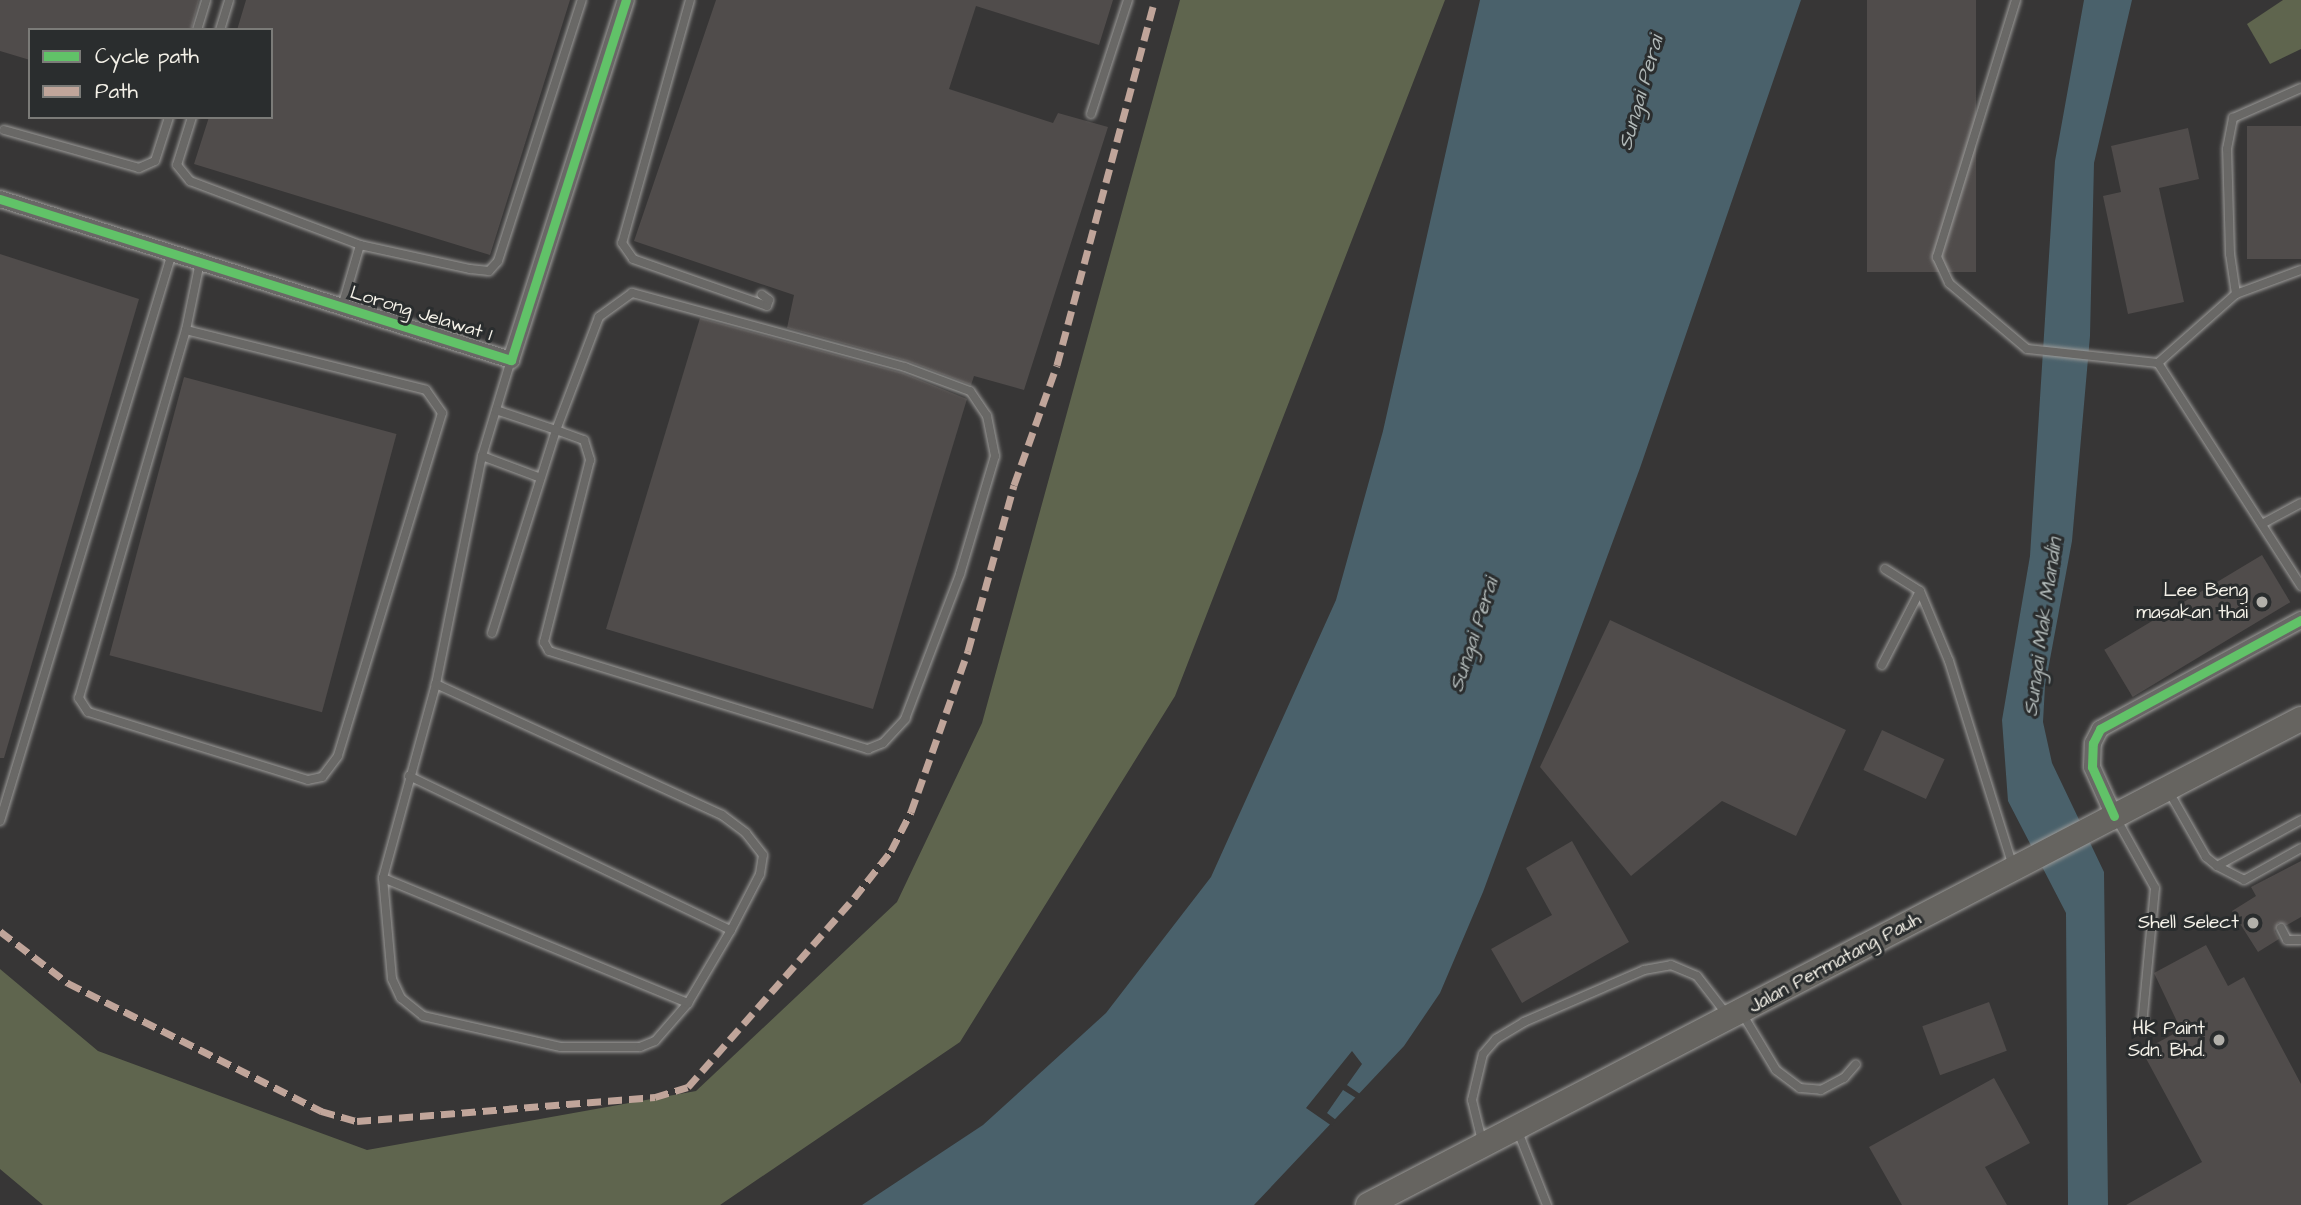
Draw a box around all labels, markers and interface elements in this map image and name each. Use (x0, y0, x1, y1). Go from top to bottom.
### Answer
legend (28, 28, 273, 119)
water label: Sungai Perai (1613, 33, 1669, 153)
text: Cycle path (95, 42, 199, 71)
text: Path (95, 77, 138, 106)
street label: Lorong Jelawat 1 (347, 282, 495, 346)
water label: Sungai Mak Mandin (2018, 536, 2068, 718)
water label: Sungai Perai (1444, 575, 1504, 695)
place label: Lee Beng masakan thai (2136, 580, 2248, 624)
marker: Lee Beng masakan thai (2254, 594, 2270, 610)
street label: Jalan Permatang Pauh (1745, 908, 1925, 1018)
place label: Shell Select (2138, 912, 2239, 934)
marker: Shell Select (2245, 915, 2261, 931)
place label: HK Paint Sdn. Bhd. (2128, 1018, 2205, 1062)
marker: HK Paint Sdn. Bhd. (2211, 1032, 2227, 1048)

